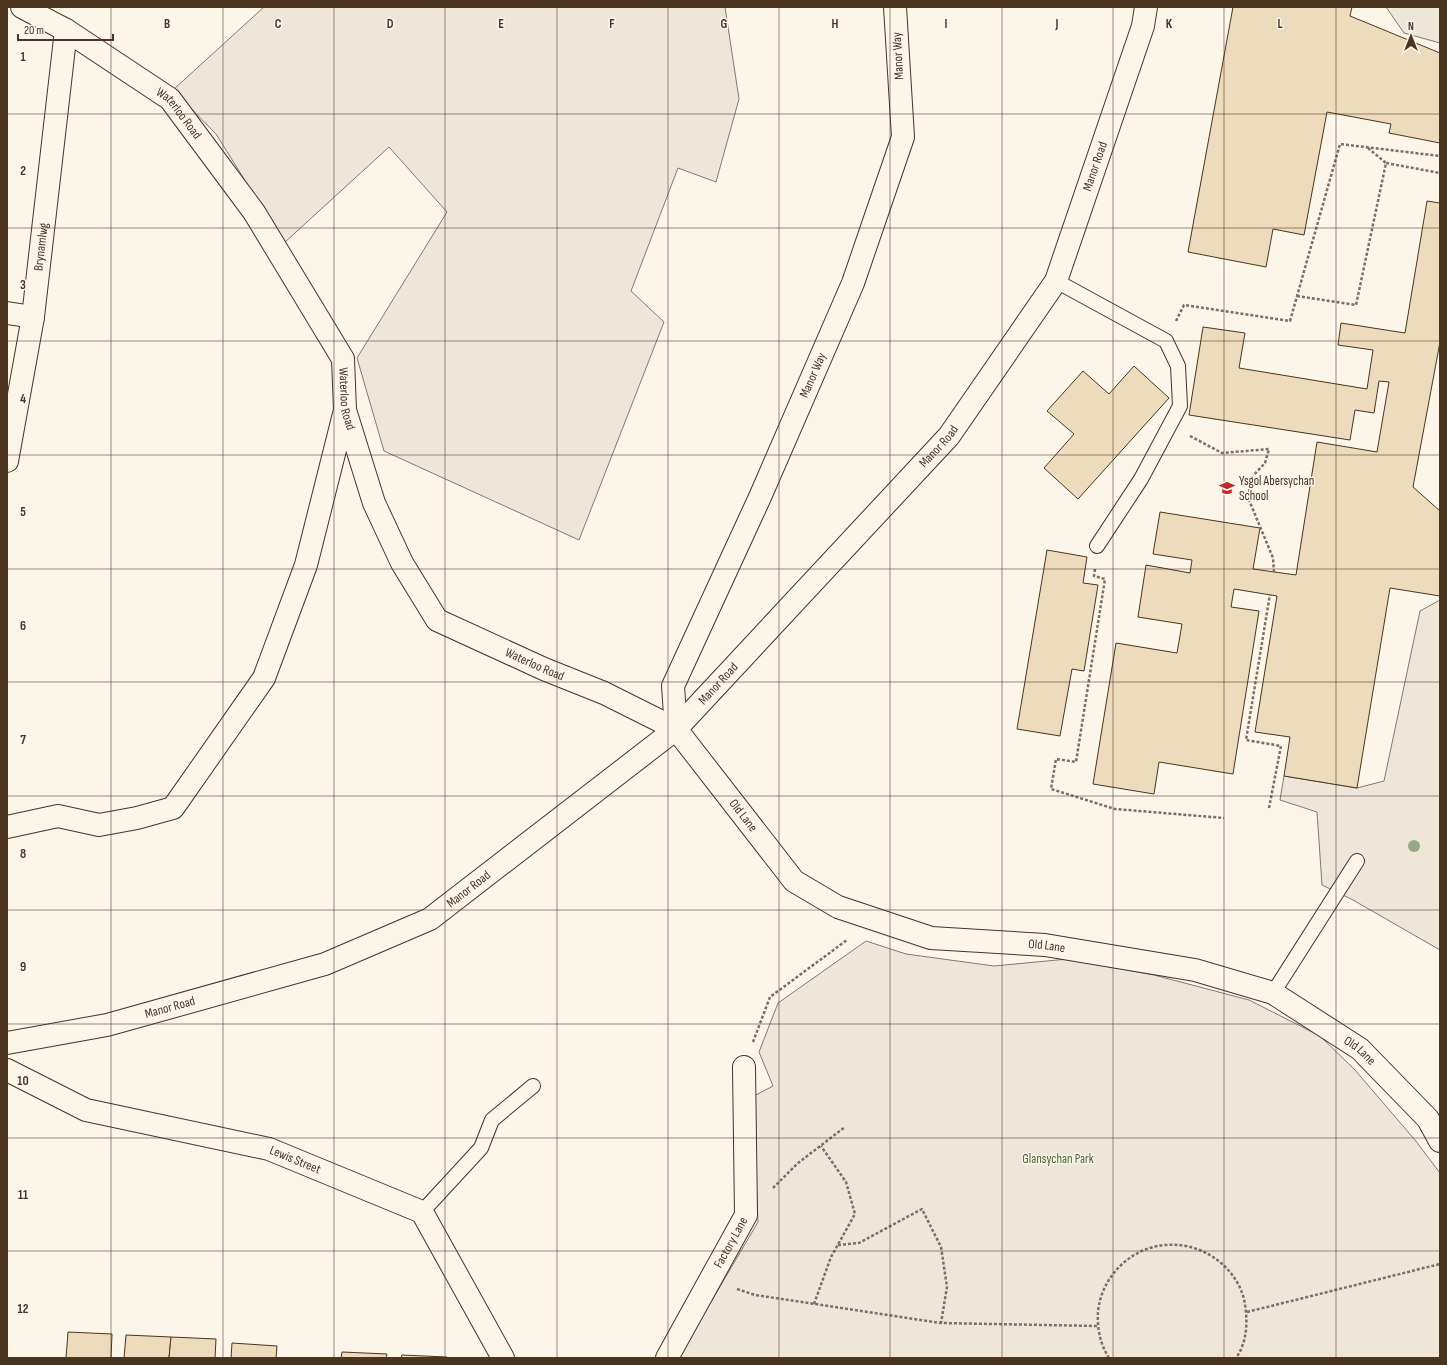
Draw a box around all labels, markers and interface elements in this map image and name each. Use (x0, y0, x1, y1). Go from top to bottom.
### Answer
scale bar (18, 16, 113, 42)
text: B (164, 16, 170, 32)
text: C (275, 16, 282, 32)
text: D (387, 16, 394, 32)
text: E (498, 16, 504, 32)
text: F (609, 16, 615, 32)
text: G (721, 16, 728, 32)
text: H (832, 16, 839, 32)
text: I (945, 16, 948, 32)
text: J (1055, 16, 1059, 32)
text: K (1166, 16, 1173, 32)
text: L (1277, 16, 1283, 32)
north arrow (1391, 16, 1431, 56)
text: N (1408, 20, 1414, 33)
text: 20 m (24, 23, 44, 38)
street label: Manor Way (889, 32, 907, 80)
text: 1 (20, 49, 26, 65)
street label: Waterloo Road (153, 84, 205, 142)
street label: Manor Road (1079, 140, 1111, 193)
text: 2 (20, 163, 26, 179)
street label: Brynamlwg (30, 222, 52, 272)
text: 3 (20, 277, 26, 293)
street label: Manor Way (796, 350, 830, 400)
street label: Waterloo Road (335, 367, 359, 432)
text: 4 (20, 391, 26, 407)
street label: Manor Road (916, 422, 962, 471)
place label: Ysgol Abersychan School (1239, 473, 1314, 504)
school or university icon: Ysgol Abersychan School (1218, 479, 1236, 497)
text: 5 (20, 504, 26, 520)
text: 6 (20, 618, 26, 634)
street label: Waterloo Road (503, 644, 567, 684)
street label: Manor Road (695, 659, 742, 708)
text: 7 (20, 732, 26, 748)
street label: Old Lane (726, 796, 761, 835)
text: 8 (20, 846, 26, 862)
street label: Manor Road (443, 867, 494, 911)
street label: Old Lane (1028, 936, 1066, 956)
text: 9 (20, 959, 26, 975)
street label: Manor Road (143, 993, 197, 1022)
street label: Old Lane (1341, 1033, 1379, 1068)
text: 10 (17, 1073, 29, 1089)
street label: Lewis Street (267, 1142, 323, 1177)
park label: Glansychan Park (1022, 1151, 1094, 1167)
text: 11 (18, 1187, 28, 1203)
street label: Factory Lane (710, 1214, 751, 1271)
text: 12 (18, 1301, 29, 1317)

